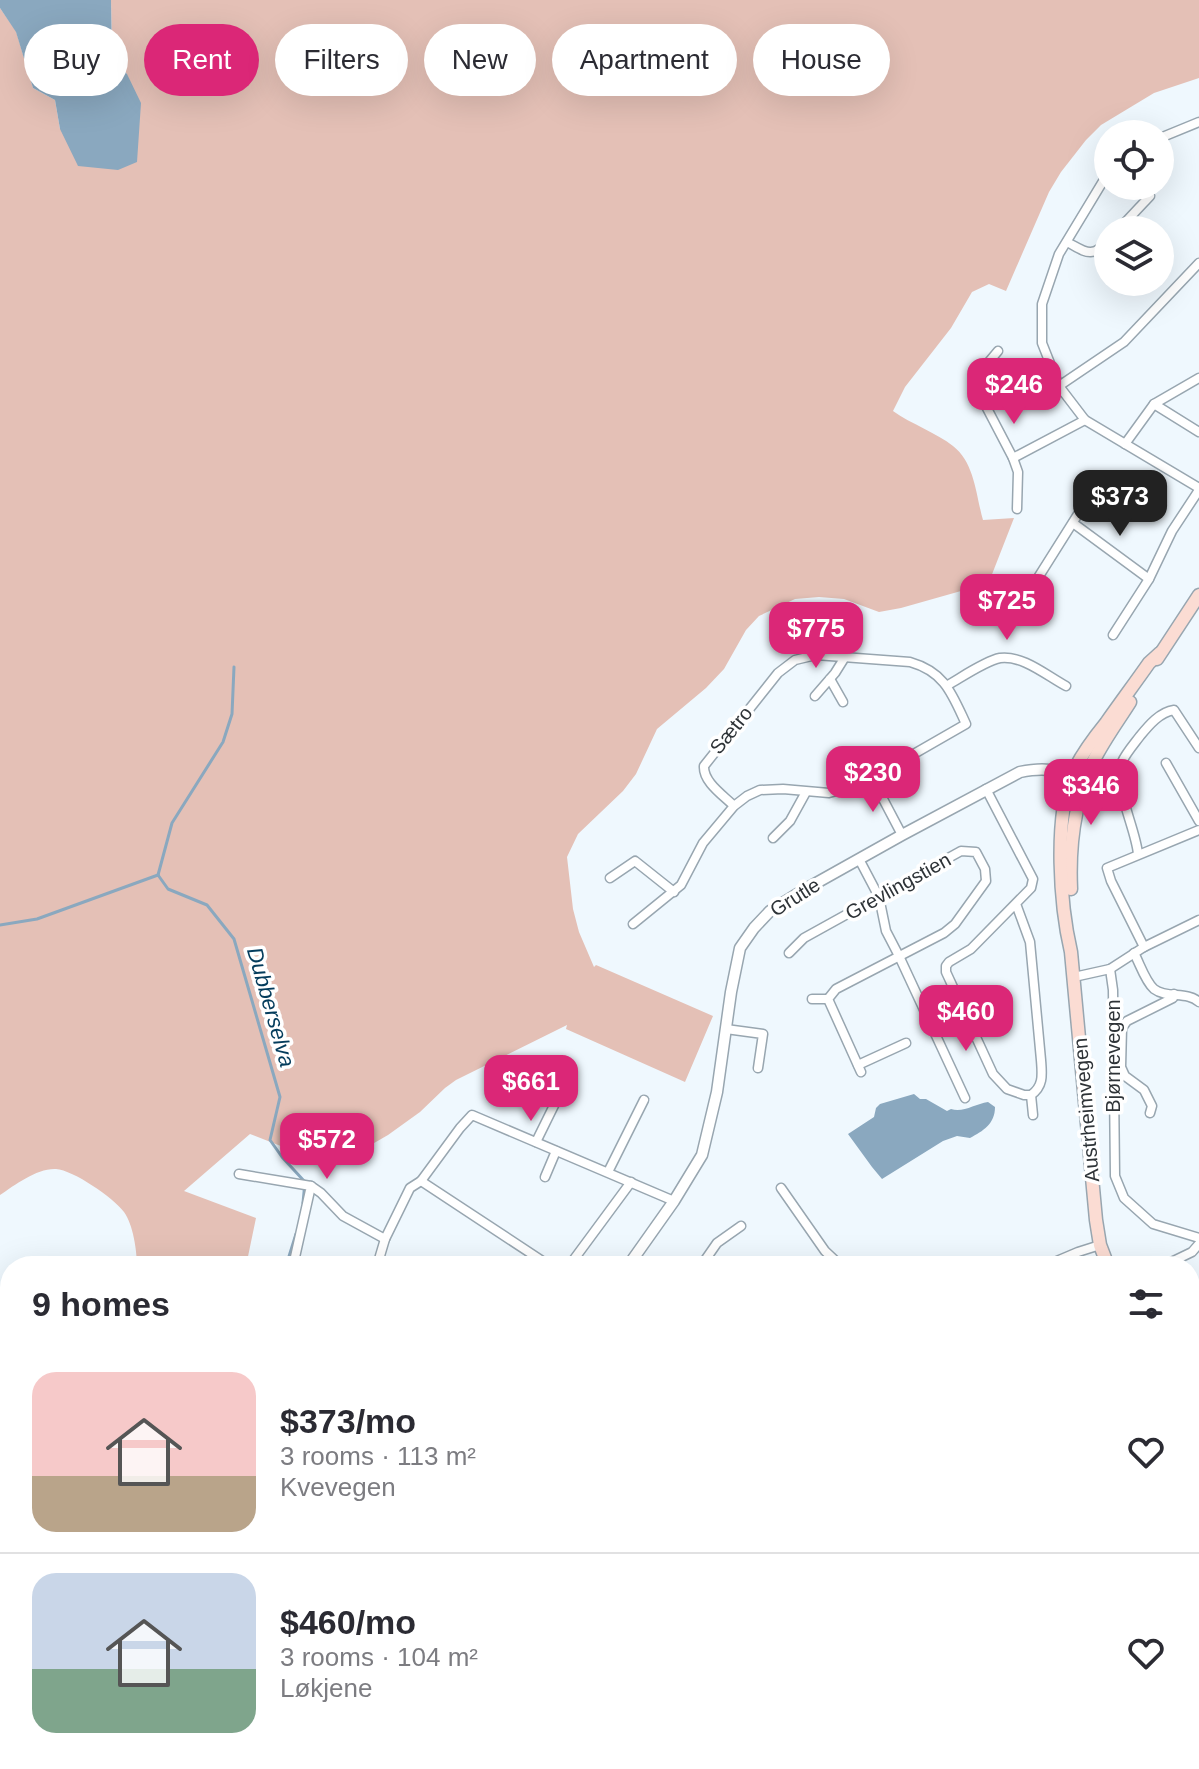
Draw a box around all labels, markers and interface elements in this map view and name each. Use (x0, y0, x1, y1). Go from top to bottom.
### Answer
chip: Buy (24, 24, 128, 96)
chip: Rent (144, 24, 259, 96)
chip: Filters (275, 24, 408, 96)
chip: New (424, 24, 536, 96)
chip: Apartment (552, 24, 737, 96)
chip: House (753, 24, 890, 96)
map controls (1094, 120, 1174, 296)
button: locate (1094, 120, 1174, 200)
button: layers (1094, 216, 1174, 296)
pin: $246 (967, 358, 1061, 426)
text: $246 (985, 369, 1043, 399)
pin: $373 (1073, 470, 1167, 538)
text: $373 (1091, 481, 1149, 511)
pin: $725 (960, 574, 1054, 642)
text: $725 (978, 585, 1036, 615)
pin: $775 (769, 602, 863, 670)
text: $775 (787, 613, 845, 643)
street label: Sætro (705, 702, 757, 758)
pin: $230 (826, 746, 920, 814)
text: $230 (844, 757, 902, 787)
pin: $346 (1044, 759, 1138, 827)
text: $346 (1062, 770, 1120, 800)
street label: Grevlingstien (842, 848, 954, 924)
street label: Grutle (766, 873, 824, 921)
water label: Dubberselva (242, 944, 300, 1070)
pin: $460 (919, 985, 1013, 1053)
text: $460 (937, 996, 995, 1026)
street label: Bjørnevegen (1102, 999, 1124, 1113)
street label: Austrheimvegen (1069, 1037, 1103, 1183)
pin: $661 (484, 1055, 578, 1123)
text: $661 (502, 1066, 560, 1096)
pin: $572 (280, 1113, 374, 1181)
text: $572 (298, 1124, 356, 1154)
icon: filters (1124, 1282, 1168, 1326)
text: 9 homes (32, 1285, 170, 1323)
text: $373/mo (280, 1402, 416, 1440)
icon: home (96, 1404, 192, 1500)
icon: heart (1124, 1430, 1168, 1474)
text: 3 rooms · 113 m² (280, 1441, 476, 1471)
text: Kvevegen (280, 1472, 396, 1502)
text: $460/mo (280, 1603, 416, 1641)
icon: home (96, 1605, 192, 1701)
icon: heart (1124, 1631, 1168, 1675)
text: 3 rooms · 104 m² (280, 1642, 478, 1672)
text: Løkjene (280, 1673, 373, 1703)

